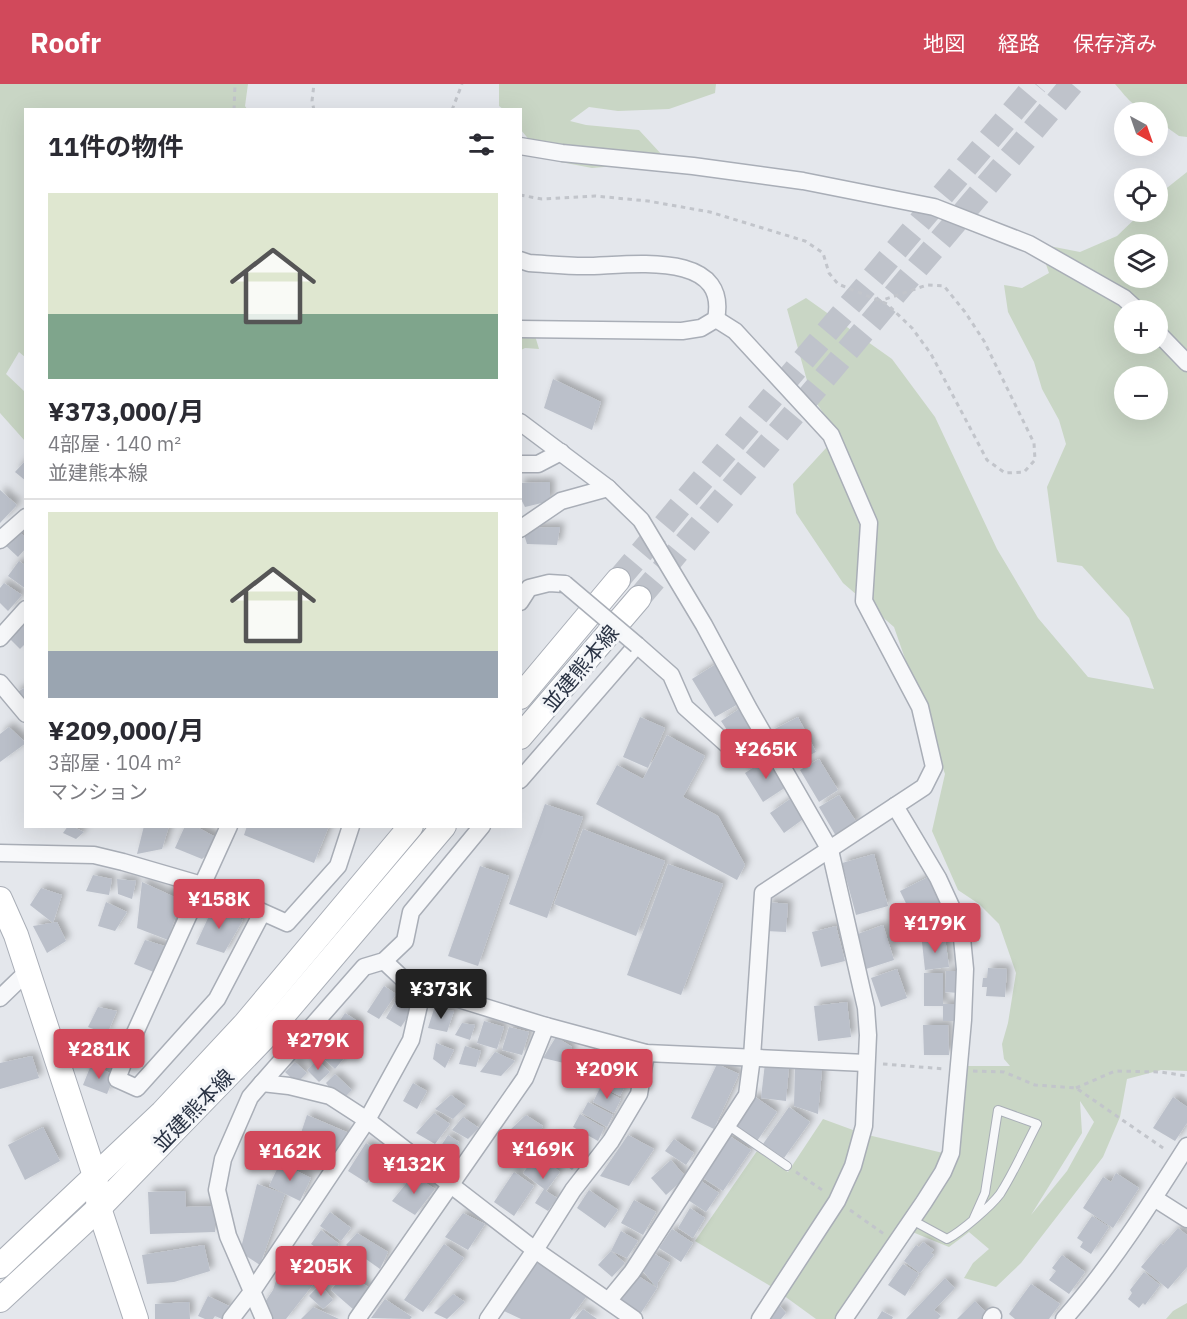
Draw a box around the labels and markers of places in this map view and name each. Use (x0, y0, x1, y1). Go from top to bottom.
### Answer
pin: ¥265K (724, 729, 808, 780)
pin: ¥158K (177, 879, 261, 930)
pin: ¥179K (893, 903, 977, 954)
pin: ¥373K (399, 969, 483, 1020)
pin: ¥279K (276, 1020, 360, 1071)
pin: ¥281K (57, 1029, 141, 1080)
pin: ¥209K (565, 1049, 649, 1100)
pin: ¥169K (501, 1129, 585, 1180)
pin: ¥162K (248, 1131, 332, 1182)
pin: ¥132K (372, 1144, 456, 1195)
pin: ¥205K (279, 1246, 363, 1297)

